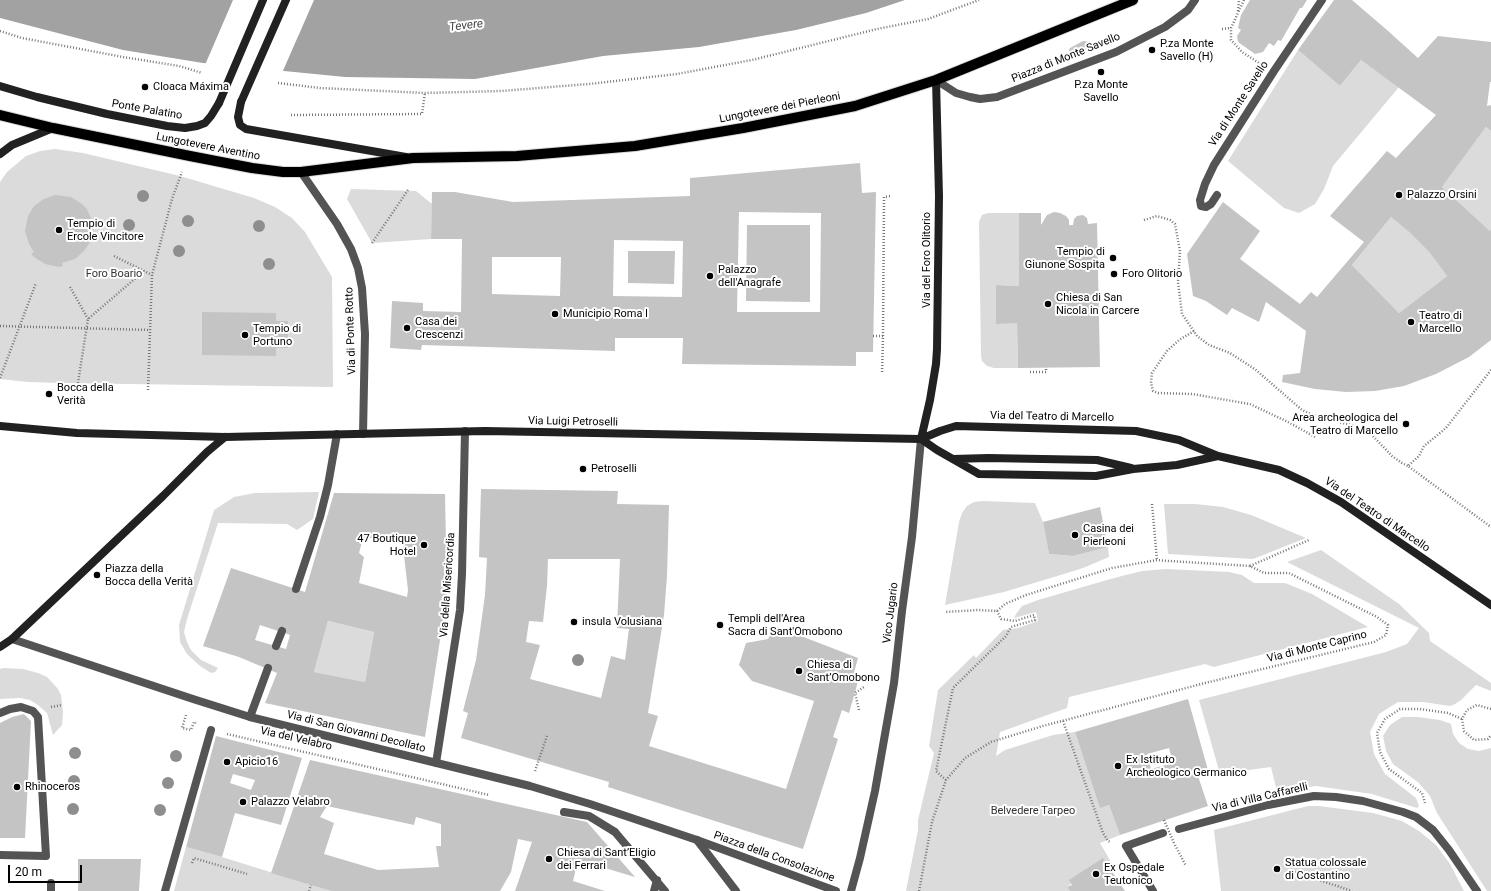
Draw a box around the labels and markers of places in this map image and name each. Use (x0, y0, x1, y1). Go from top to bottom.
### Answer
place label: P.za Monte Savello (H) (1160, 37, 1214, 63)
marker: P.za Monte Savello (H) (1147, 45, 1157, 55)
marker: P.za Monte Savello (1096, 67, 1106, 77)
place label: P.za Monte Savello (1074, 78, 1128, 104)
place label: Cloaca Máxima (153, 80, 229, 94)
marker: Cloaca Máxima (140, 82, 150, 92)
place label: Palazzo Orsini (1407, 188, 1477, 202)
marker: Palazzo Orsini (1394, 190, 1404, 200)
place label: Tempio di Ercole Vincitore (67, 217, 144, 243)
marker: Tempio di Ercole Vincitore (54, 225, 64, 235)
place label: Tempio di Giunone Sospita (1025, 245, 1105, 271)
marker: Tempio di Giunone Sospita (1108, 253, 1118, 263)
place label: Palazzo dell'Anagrafe (718, 263, 781, 289)
place label: Foro Olitorio (1122, 267, 1182, 281)
marker: Foro Olitorio (1109, 269, 1119, 279)
marker: Palazzo dell'Anagrafe (705, 271, 715, 281)
place label: Chiesa di San Nicola in Carcere (1056, 291, 1139, 317)
marker: Chiesa di San Nicola in Carcere (1043, 299, 1053, 309)
place label: Municipio Roma I (563, 307, 648, 321)
marker: Municipio Roma I (550, 309, 560, 319)
place label: Teatro di Marcello (1419, 309, 1462, 335)
place label: Casa dei Crescenzi (415, 315, 463, 341)
marker: Teatro di Marcello (1406, 317, 1416, 327)
place label: Tempio di Portuno (253, 322, 301, 348)
marker: Casa dei Crescenzi (402, 323, 412, 333)
marker: Tempio di Portuno (240, 330, 250, 340)
place label: Bocca della Verità (57, 381, 114, 407)
marker: Bocca della Verità (44, 389, 54, 399)
place label: Area archeologica del Teatro di Marcello (1292, 411, 1398, 437)
marker: Area archeologica del Teatro di Marcello (1401, 419, 1411, 429)
place label: Petroselli (591, 462, 637, 476)
marker: Petroselli (578, 464, 588, 474)
place label: Casina dei Pierleoni (1083, 522, 1134, 548)
marker: Casina dei Pierleoni (1070, 530, 1080, 540)
place label: 47 Boutique Hotel (357, 532, 416, 558)
marker: 47 Boutique Hotel (419, 540, 429, 550)
place label: Piazza della Bocca della Verità (105, 562, 193, 588)
marker: Piazza della Bocca della Verità (92, 570, 102, 580)
place label: Templi dell'Area Sacra di Sant'Omobono (728, 612, 843, 638)
place label: insula Volusiana (582, 615, 662, 629)
marker: insula Volusiana (569, 617, 579, 627)
marker: Templi dell'Area Sacra di Sant'Omobono (715, 620, 725, 630)
place label: Chiesa di Sant’Omobono (807, 658, 880, 684)
marker: Chiesa di Sant’Omobono (794, 666, 804, 676)
place label: Ex Istituto Archeologico Germanico (1126, 753, 1247, 779)
place label: Apicio16 (235, 755, 278, 769)
marker: Apicio16 (222, 757, 232, 767)
marker: Ex Istituto Archeologico Germanico (1113, 761, 1123, 771)
place label: Rhinoceros (25, 780, 80, 794)
marker: Rhinoceros (12, 782, 22, 792)
place label: Palazzo Velabro (251, 795, 330, 809)
marker: Palazzo Velabro (238, 797, 248, 807)
place label: Chiesa di Sant’Eligio dei Ferrari (557, 846, 656, 872)
marker: Chiesa di Sant’Eligio dei Ferrari (544, 854, 554, 864)
place label: Statua colossale di Costantino (1285, 856, 1366, 882)
place label: Ex Ospedale Teutonico (1104, 861, 1164, 887)
marker: Statua colossale di Costantino (1272, 864, 1282, 874)
marker: Ex Ospedale Teutonico (1091, 869, 1101, 879)

